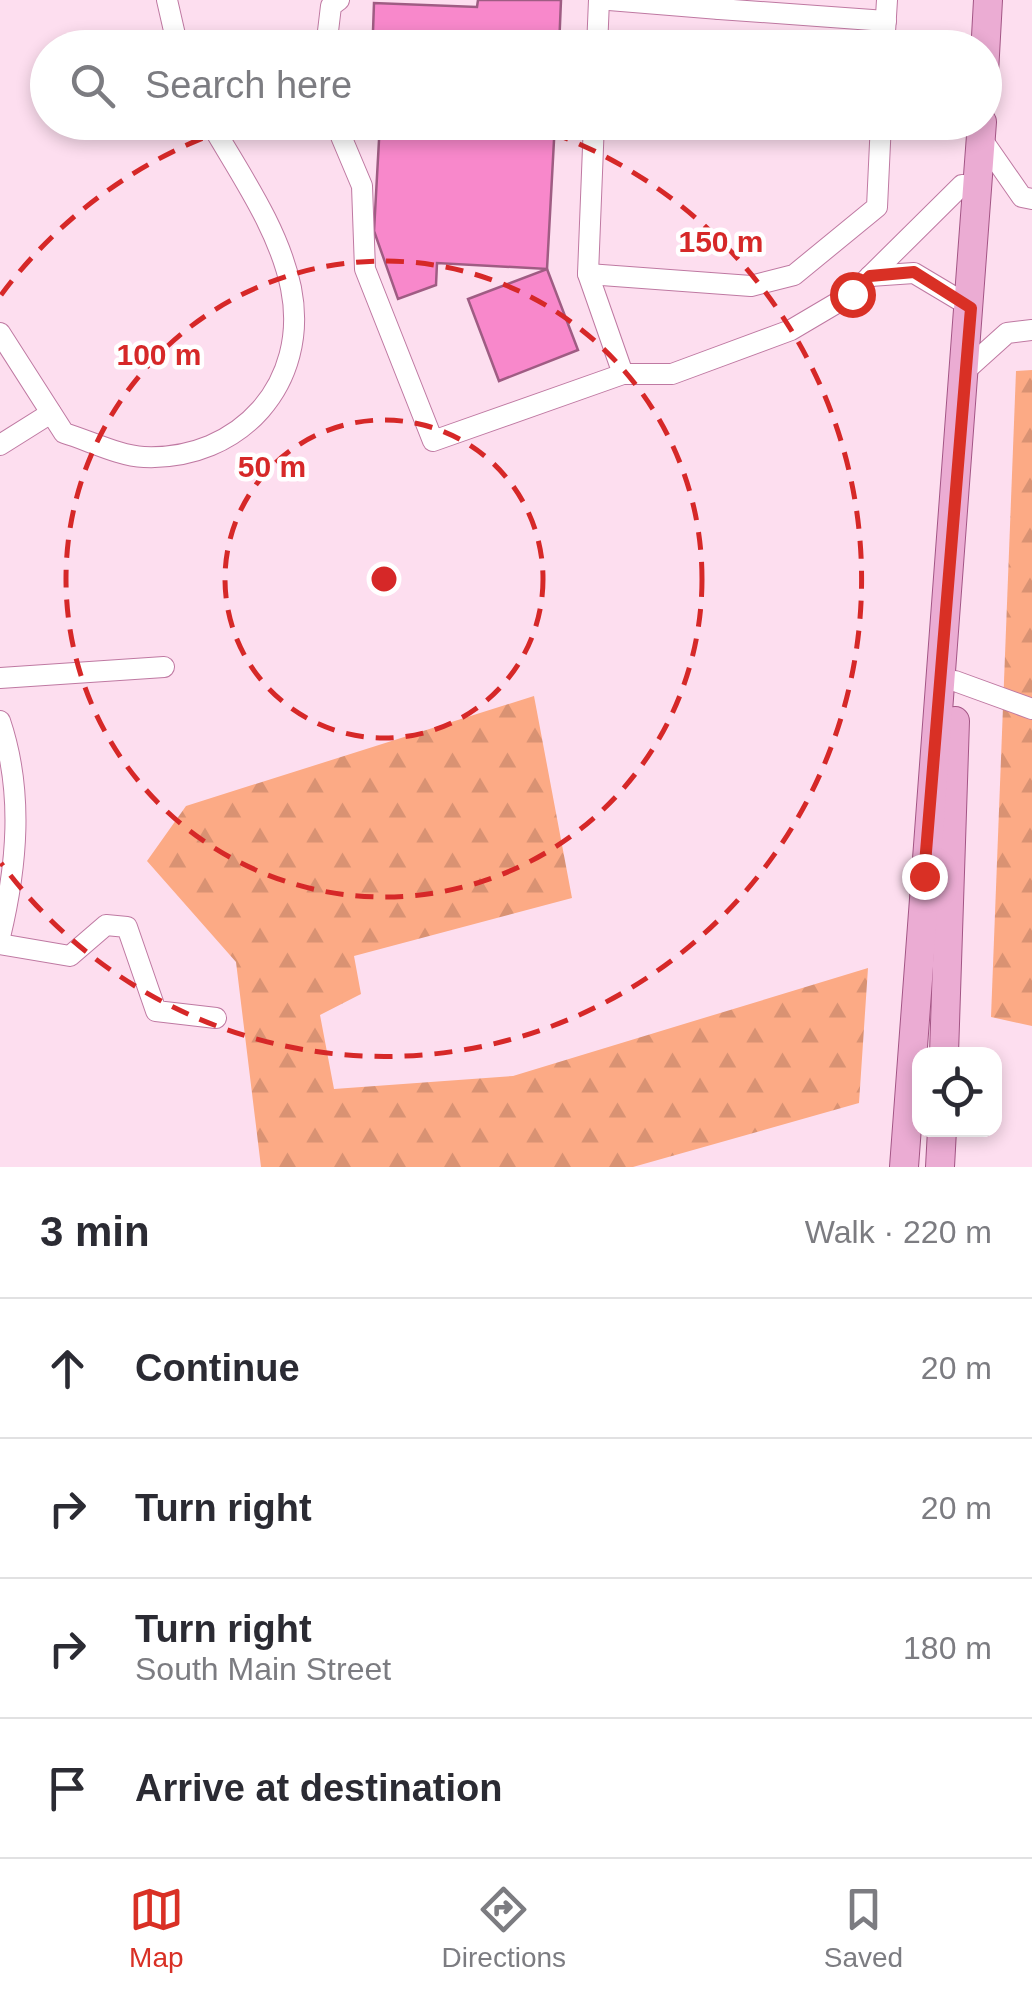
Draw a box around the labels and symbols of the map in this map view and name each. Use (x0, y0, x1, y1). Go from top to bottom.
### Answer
text: 150 m (678, 225, 764, 258)
route start (830, 272, 876, 318)
text: 100 m (116, 338, 202, 371)
text: 50 m (238, 450, 306, 483)
centre of rings (366, 561, 402, 597)
route end (902, 854, 948, 900)

